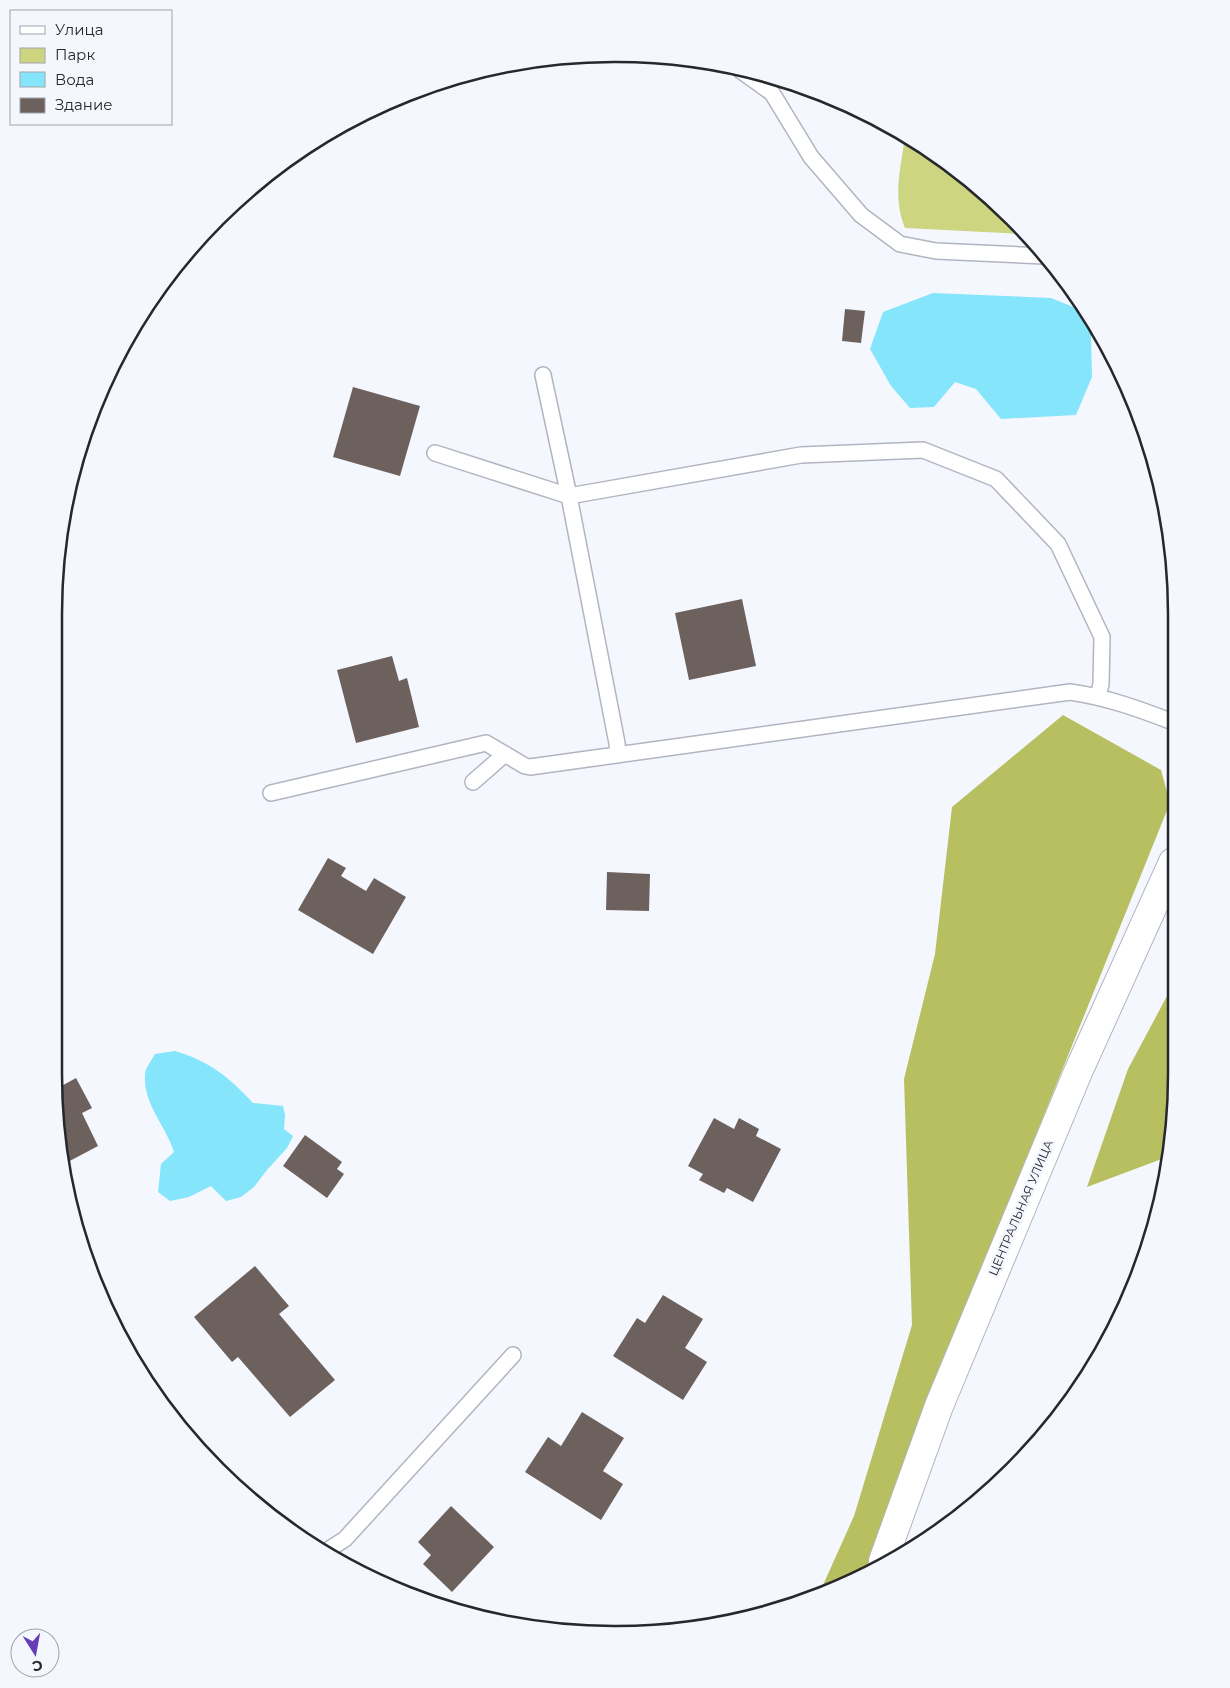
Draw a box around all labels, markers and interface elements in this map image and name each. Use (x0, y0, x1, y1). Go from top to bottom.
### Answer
legend (10, 10, 172, 125)
text: Улица (55, 20, 103, 39)
text: Парк (55, 45, 95, 64)
text: Вода (55, 70, 94, 89)
text: Здание (55, 95, 113, 114)
street label: ЦЕНТРАЛЬНАЯ УЛИЦА (985, 1138, 1056, 1278)
north arrow (10, 1628, 60, 1678)
text: С (31, 1656, 44, 1676)

